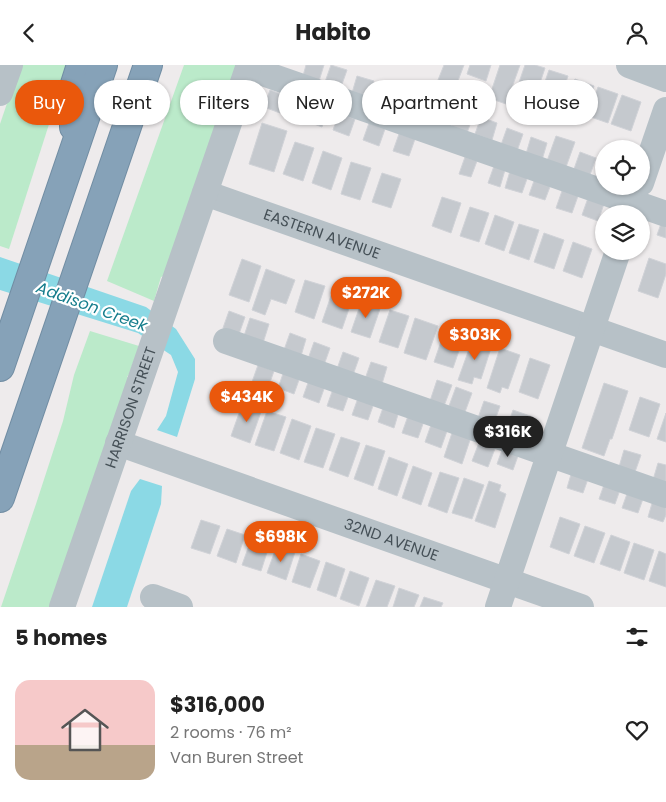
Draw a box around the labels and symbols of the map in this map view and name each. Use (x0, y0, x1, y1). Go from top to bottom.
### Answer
street label: EASTERN AVENUE (261, 203, 383, 264)
water label: Addison Creek (32, 275, 151, 337)
pin: $272K (331, 277, 401, 319)
pin: $303K (440, 319, 510, 361)
street label: HARRISON STREET (100, 344, 161, 471)
pin: $434K (212, 381, 282, 423)
pin: $316K (473, 415, 543, 458)
street label: 32ND AVENUE (341, 513, 442, 566)
pin: $698K (246, 521, 316, 563)

